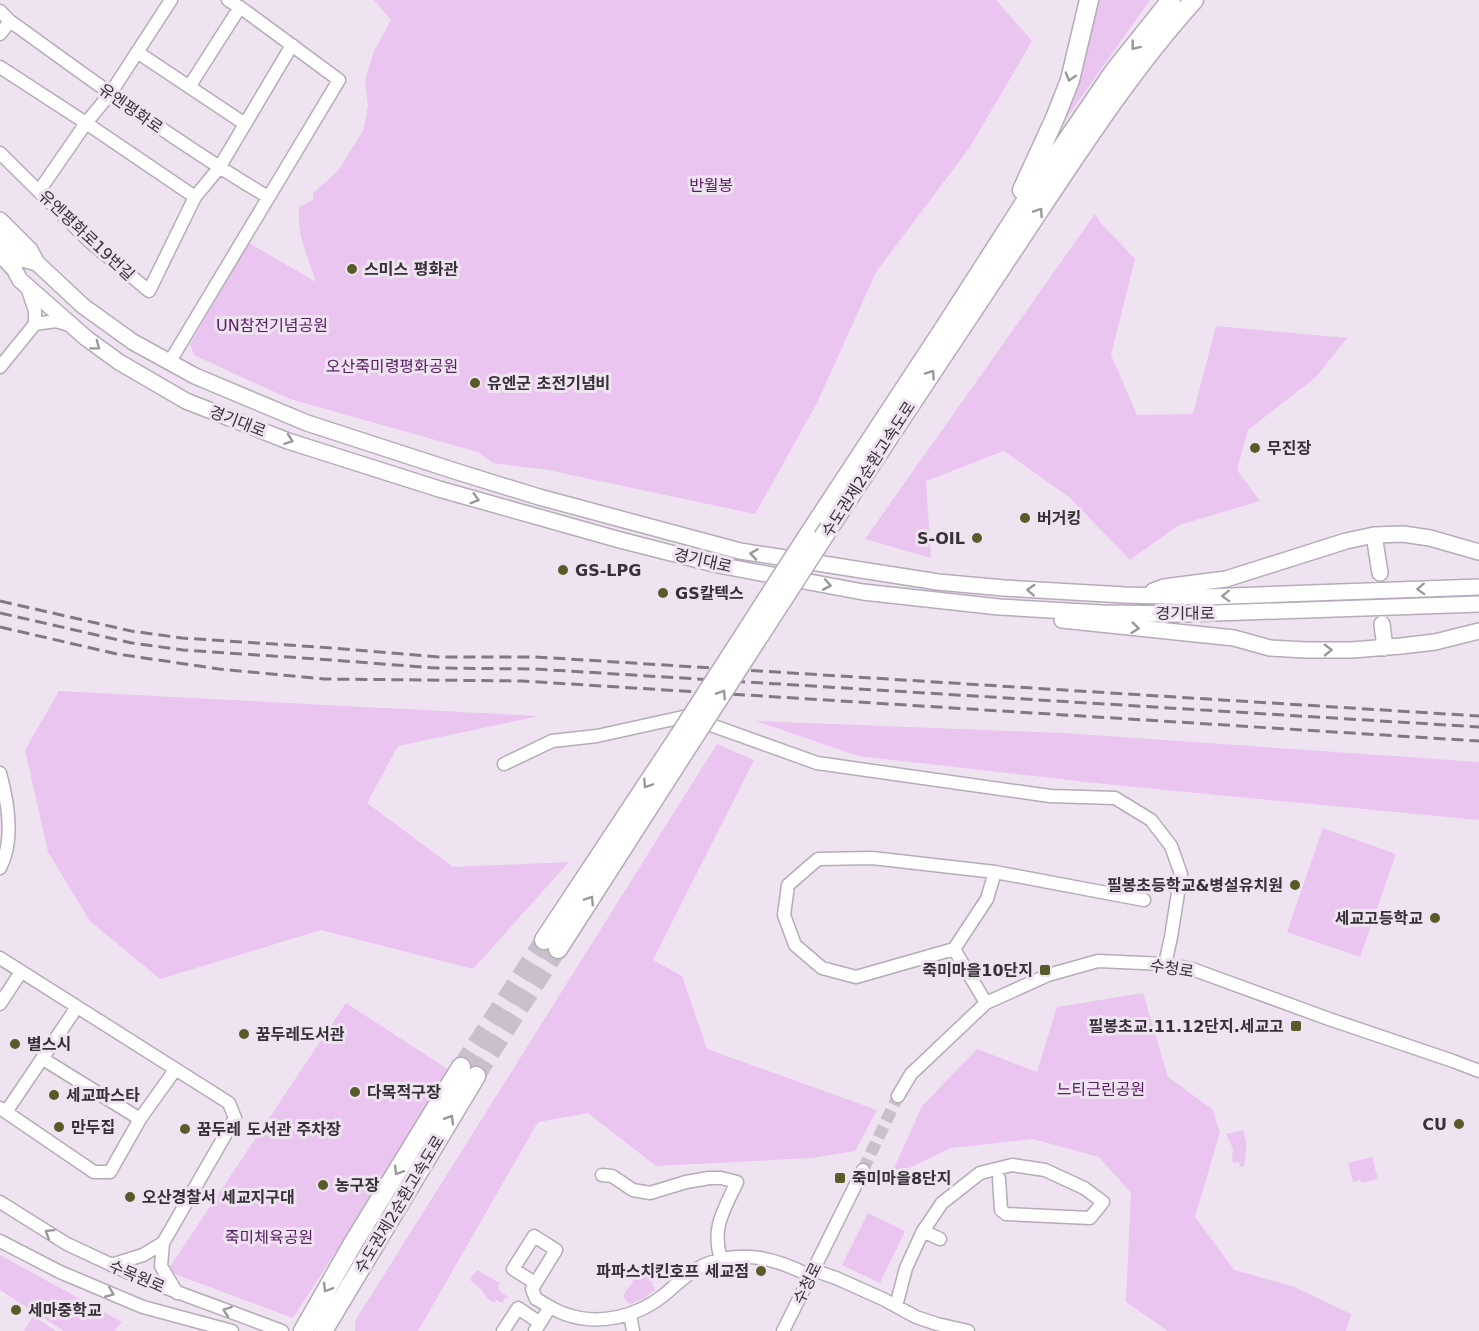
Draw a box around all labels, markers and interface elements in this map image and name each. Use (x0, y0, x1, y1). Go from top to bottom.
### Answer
one-way arrow (1131, 39, 1142, 50)
one-way arrow (1065, 71, 1077, 82)
street label: 유엔평화로 (95, 80, 167, 137)
park label: 반월봉 (689, 176, 733, 195)
street label: 유엔평화로19번길 (35, 186, 138, 284)
one-way arrow (1032, 207, 1043, 218)
place label: 스미스 평화관 (364, 260, 458, 279)
marker: 스미스 평화관 (345, 262, 359, 276)
park label: UN참전기념공원 (216, 316, 328, 335)
one-way arrow (89, 338, 100, 349)
park label: 오산죽미령평화공원 (326, 357, 458, 376)
one-way arrow (924, 370, 935, 381)
place label: 유엔군 초전기념비 (487, 374, 610, 393)
marker: 유엔군 초전기념비 (468, 376, 482, 390)
street label: 수도권제2순환고속도로 (818, 398, 919, 540)
street label: 경기대로 (207, 402, 269, 441)
one-way arrow (283, 433, 294, 446)
place label: 무진장 (1267, 439, 1311, 458)
marker: 무진장 (1248, 441, 1262, 455)
one-way arrow (469, 492, 480, 504)
place label: 버거킹 (1037, 509, 1081, 528)
marker: 버거킹 (1018, 511, 1032, 525)
place label: S-OIL (917, 529, 965, 548)
marker: S-OIL (970, 531, 984, 545)
street label: 경기대로 (672, 545, 734, 576)
one-way arrow (750, 548, 759, 560)
place label: GS-LPG (575, 561, 641, 580)
marker: GS-LPG (556, 563, 570, 577)
one-way arrow (822, 578, 832, 591)
one-way arrow (1026, 583, 1035, 596)
one-way arrow (1416, 583, 1425, 596)
place label: GS칼텍스 (675, 584, 744, 603)
marker: GS칼텍스 (656, 586, 670, 600)
one-way arrow (1221, 590, 1230, 603)
street label: 경기대로 (1156, 604, 1215, 623)
one-way arrow (1130, 621, 1140, 634)
one-way arrow (1324, 644, 1333, 656)
one-way arrow (715, 690, 726, 701)
one-way arrow (643, 778, 654, 789)
place label: 필봉초등학교&병설유치원 (1107, 876, 1283, 895)
marker: 필봉초등학교&병설유치원 (1288, 878, 1302, 892)
one-way arrow (582, 895, 593, 906)
place label: 세교고등학교 (1335, 909, 1423, 928)
marker: 세교고등학교 (1428, 911, 1442, 925)
street label: 수청로 (1149, 956, 1195, 981)
place label: 죽미마을10단지 (922, 961, 1033, 980)
marker: 죽미마을10단지 (1038, 963, 1052, 977)
place label: 필봉초교.11.12단지.세교고 (1089, 1017, 1284, 1036)
marker: 필봉초교.11.12단지.세교고 (1289, 1019, 1303, 1033)
place label: 꿈두레도서관 (256, 1025, 345, 1044)
marker: 꿈두레도서관 (237, 1027, 251, 1041)
place label: 별스시 (27, 1035, 71, 1054)
marker: 별스시 (8, 1037, 22, 1051)
park label: 느티근린공원 (1057, 1080, 1145, 1099)
place label: 다목적구장 (367, 1083, 441, 1102)
marker: 다목적구장 (348, 1085, 362, 1099)
place label: 세교파스타 (66, 1086, 140, 1105)
marker: 세교파스타 (47, 1088, 61, 1102)
one-way arrow (443, 1115, 455, 1125)
place label: CU (1422, 1115, 1447, 1134)
marker: CU (1452, 1117, 1466, 1131)
place label: 만두집 (71, 1118, 115, 1137)
marker: 만두집 (52, 1120, 66, 1134)
place label: 꿈두레 도서관 주차장 (197, 1120, 341, 1139)
marker: 꿈두레 도서관 주차장 (178, 1122, 192, 1136)
street label: 수도권제2순환고속도로 (351, 1132, 448, 1277)
one-way arrow (393, 1165, 405, 1175)
place label: 죽미마을8단지 (852, 1169, 951, 1188)
marker: 죽미마을8단지 (833, 1171, 847, 1185)
place label: 농구장 (335, 1176, 379, 1195)
marker: 농구장 (316, 1178, 330, 1192)
place label: 오산경찰서 세교지구대 (142, 1188, 295, 1207)
marker: 오산경찰서 세교지구대 (123, 1190, 137, 1204)
one-way arrow (45, 1228, 55, 1240)
park label: 죽미체육공원 (225, 1228, 313, 1247)
street label: 수목원로 (106, 1256, 168, 1297)
street label: 수청로 (789, 1259, 826, 1307)
place label: 파파스치킨호프 세교점 (596, 1262, 749, 1281)
marker: 파파스치킨호프 세교점 (754, 1264, 768, 1278)
one-way arrow (323, 1282, 335, 1292)
one-way arrow (103, 1286, 114, 1298)
place label: 세마중학교 (28, 1301, 102, 1320)
marker: 세마중학교 (9, 1303, 23, 1317)
one-way arrow (222, 1306, 233, 1318)

